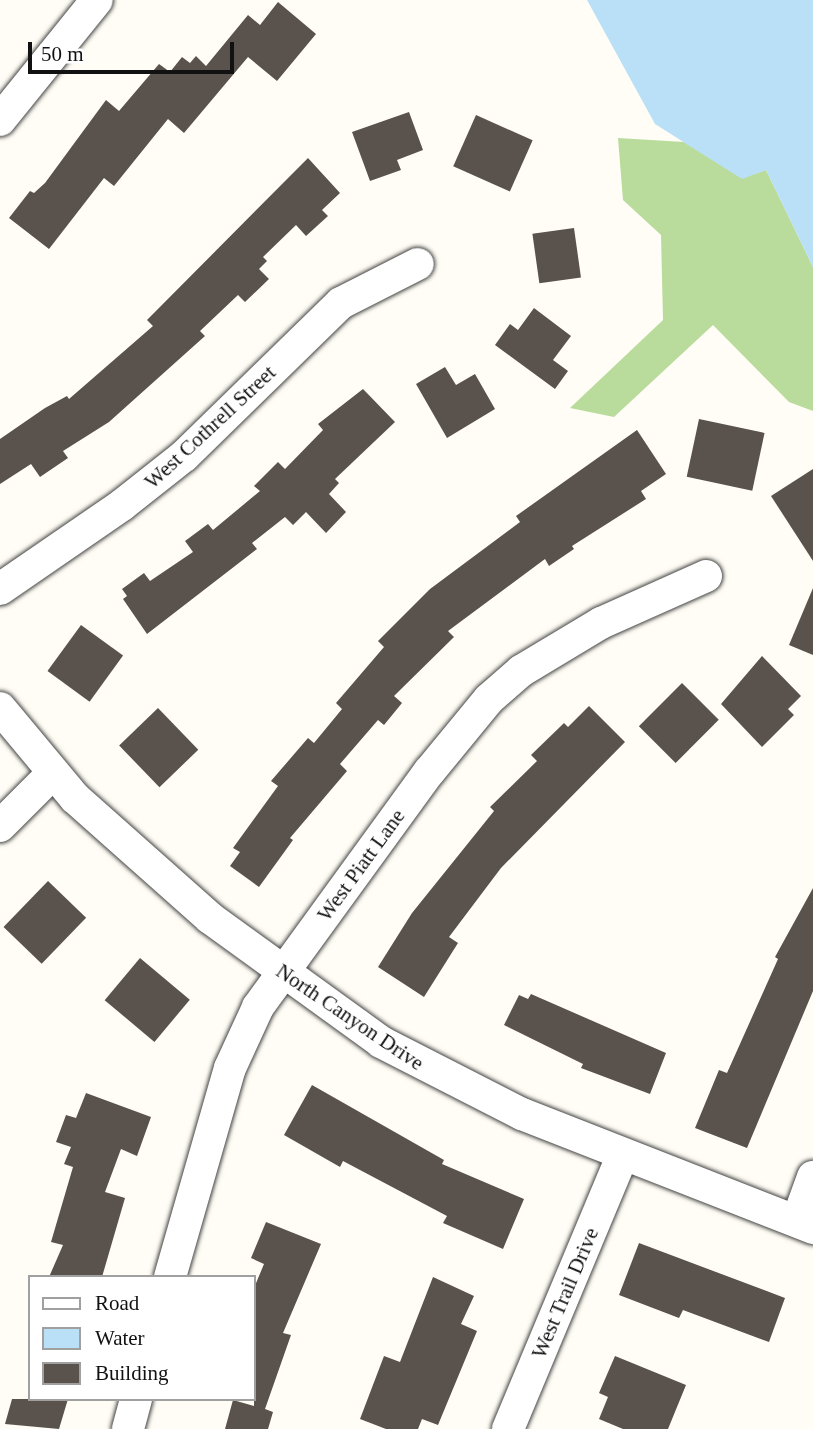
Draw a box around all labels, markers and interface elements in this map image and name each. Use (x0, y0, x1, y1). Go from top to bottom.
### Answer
scale bar (32, 28, 238, 72)
text: 50 m (41, 42, 84, 66)
street label: West Cothrell Street (139, 360, 281, 494)
street label: West Piatt Lane (312, 804, 410, 926)
street label: North Canyon Drive (271, 958, 429, 1076)
street label: West Trail Drive (526, 1224, 604, 1362)
legend (28, 1275, 256, 1401)
text: Road (95, 1291, 139, 1315)
text: Water (95, 1326, 145, 1350)
text: Building (95, 1361, 169, 1385)

